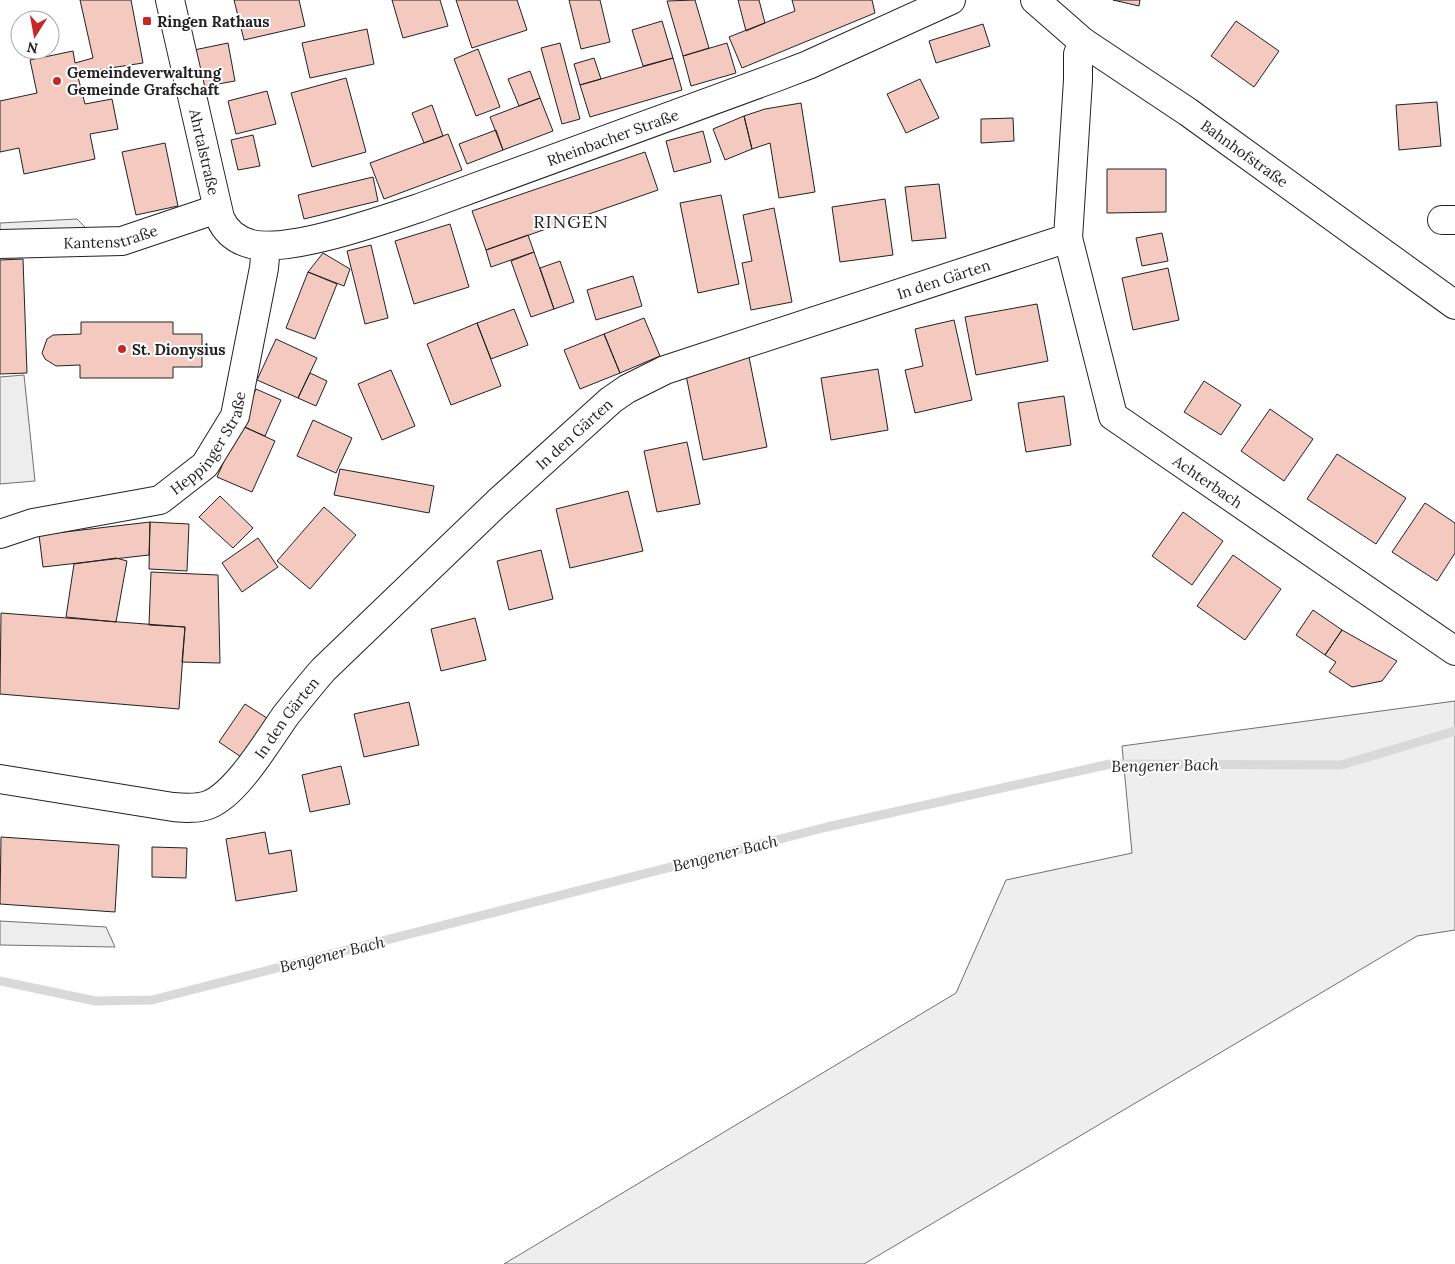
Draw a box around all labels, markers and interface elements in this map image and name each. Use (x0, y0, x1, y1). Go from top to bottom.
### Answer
north arrow (10, 10, 60, 60)
place label: Ringen Rathaus (157, 12, 270, 31)
marker: Ringen Rathaus (141, 15, 153, 27)
text: N (25, 38, 40, 58)
place label: Gemeindeverwaltung Gemeinde Grafschaft (67, 63, 222, 99)
marker: Gemeindeverwaltung Gemeinde Grafschaft (51, 75, 63, 87)
street label: Rheinbacher Straße (544, 104, 681, 170)
street label: Ahrtalstraße (186, 106, 224, 197)
street label: Bahnhofstraße (1197, 115, 1292, 191)
district label: RINGEN (533, 210, 609, 233)
street label: Kantenstraße (63, 220, 160, 252)
street label: In den Gärten (894, 255, 992, 303)
place label: St. Dionysius (132, 340, 226, 359)
marker: St. Dionysius (116, 343, 128, 355)
street label: Heppinger Straße (166, 390, 249, 498)
street label: In den Gärten (531, 394, 616, 473)
street label: Achterbach (1169, 450, 1246, 512)
street label: In den Gärten (250, 673, 323, 762)
water label: Bengener Bach (1111, 754, 1219, 776)
water label: Bengener Bach (670, 830, 780, 876)
water label: Bengener Bach (277, 931, 387, 977)

